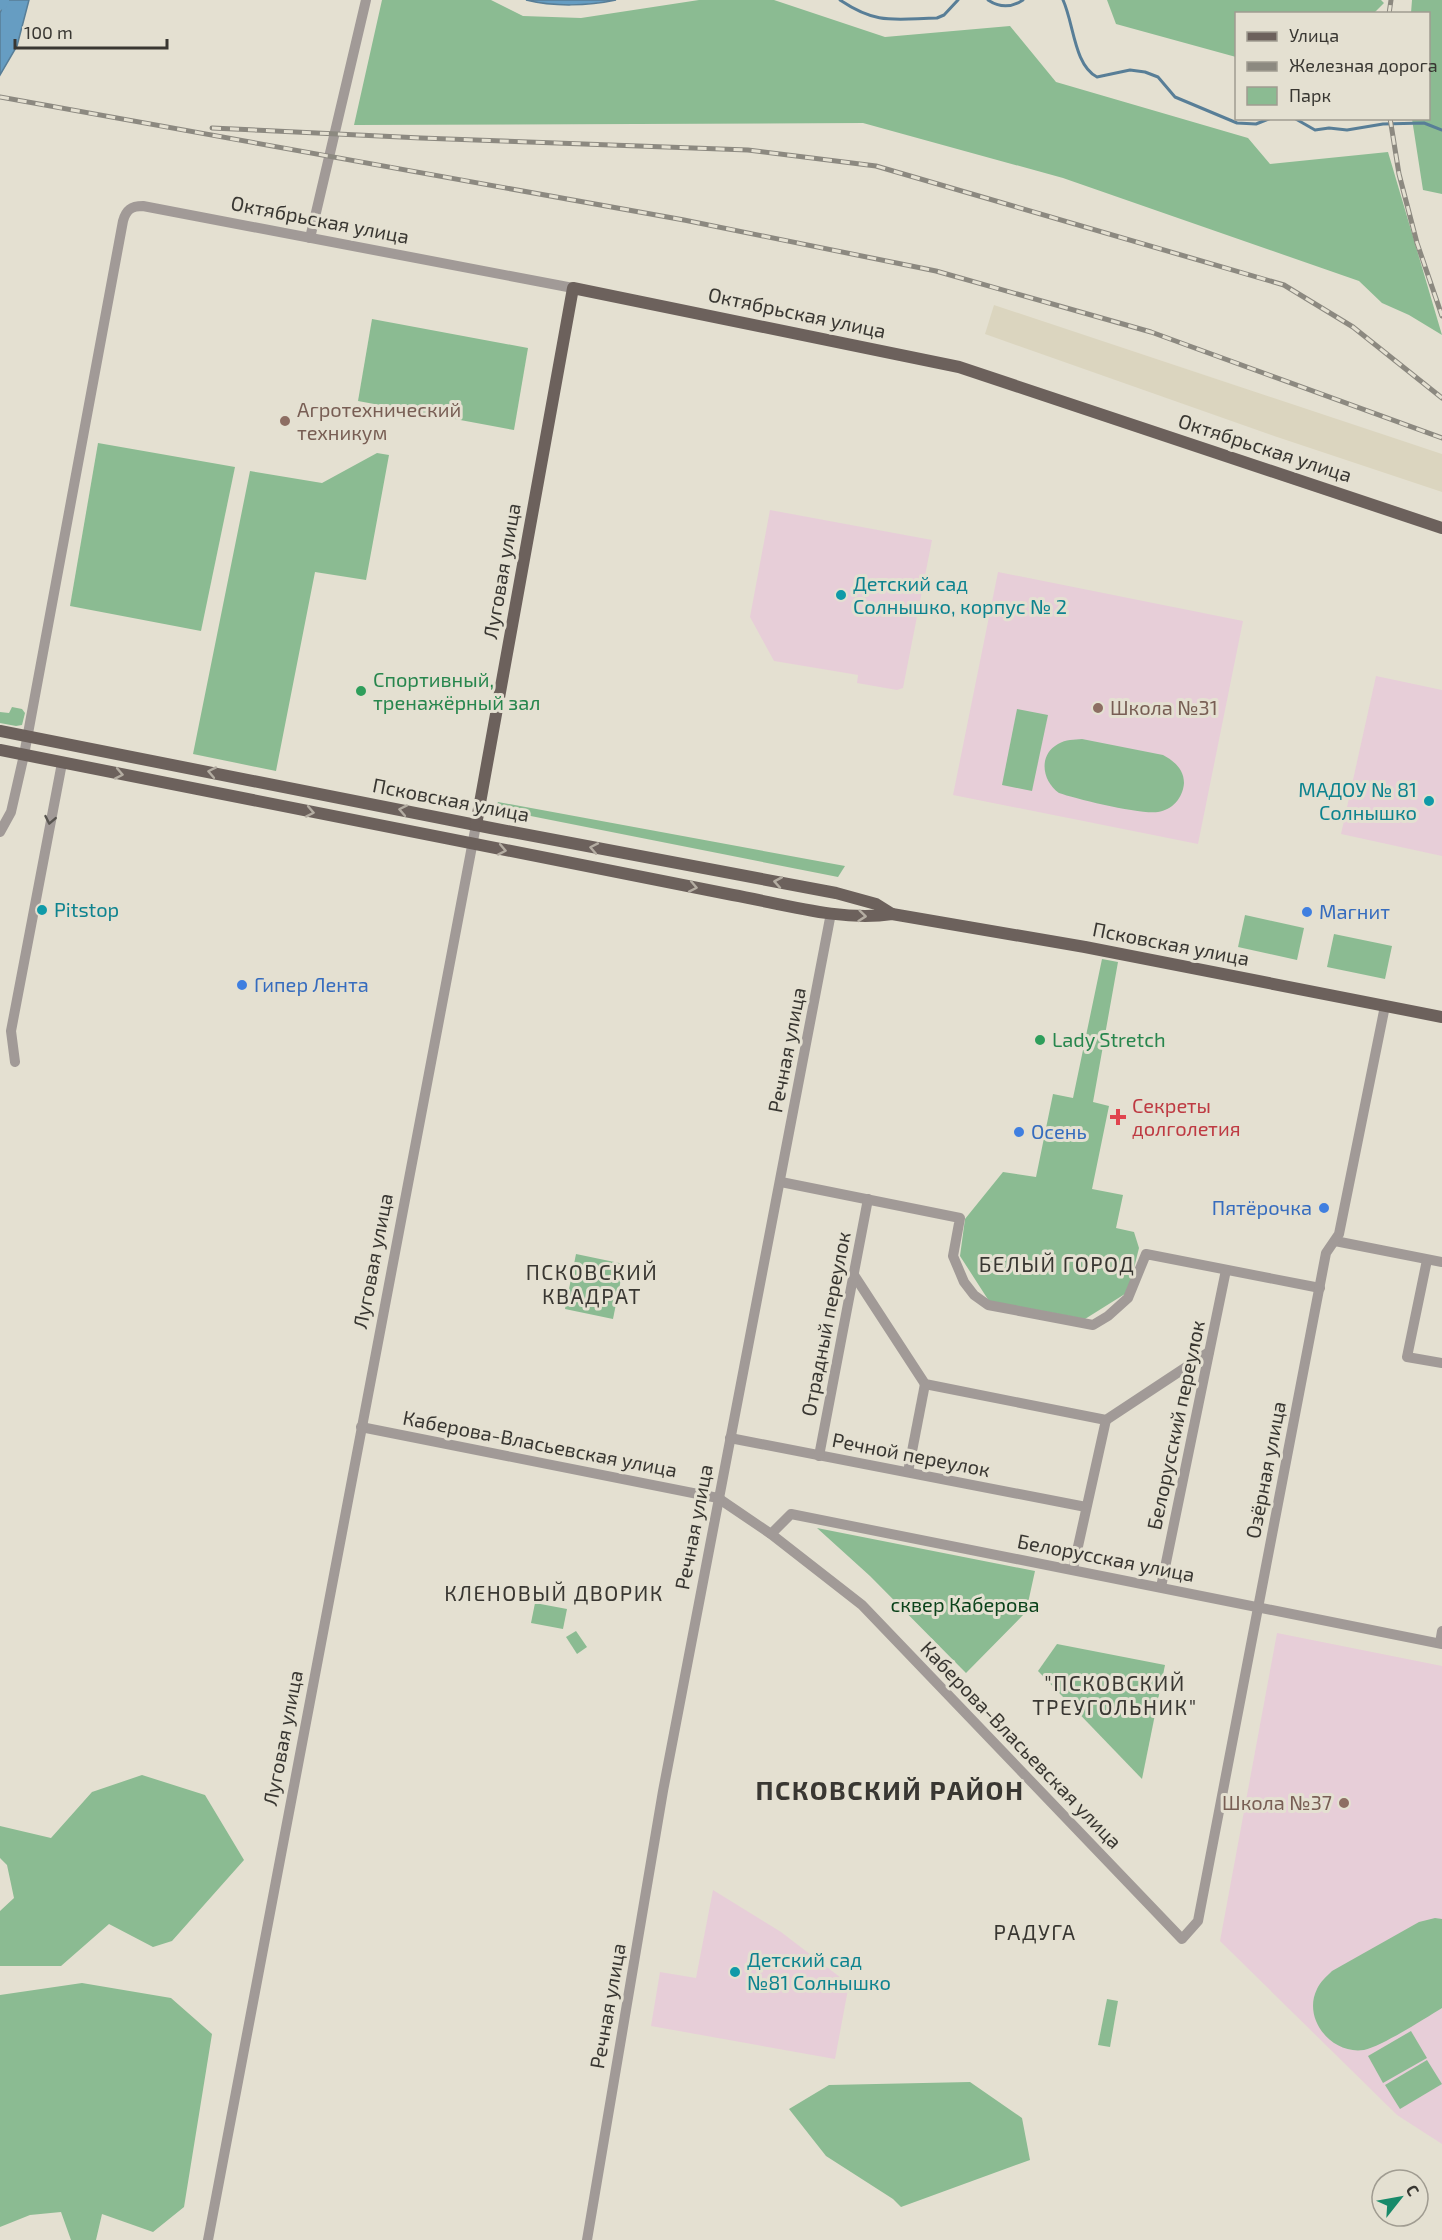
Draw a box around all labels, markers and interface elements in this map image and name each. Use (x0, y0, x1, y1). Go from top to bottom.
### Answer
scale bar (15, 12, 166, 50)
legend (1235, 12, 1430, 120)
text: 100 m (24, 21, 73, 43)
text: Улица (1289, 24, 1339, 46)
text: Железная дорога (1289, 54, 1438, 76)
text: Парк (1289, 84, 1331, 106)
street label: Октябрьская улица (229, 190, 411, 249)
street label: Октябрьская улица (706, 281, 888, 344)
place label: Агротехнический техникум (297, 397, 461, 445)
street label: Октябрьская улица (1175, 408, 1355, 487)
marker: Агротехнический техникум (278, 414, 292, 428)
street label: Луговая улица (477, 501, 526, 641)
place label: Детский сад Солнышко, корпус № 2 (853, 571, 1067, 619)
marker: Детский сад Солнышко, корпус № 2 (834, 588, 848, 602)
place label: Спортивный, тренажёрный зал (373, 667, 541, 714)
marker: Спортивный, тренажёрный зал (354, 684, 368, 698)
place label: Школа №31 (1110, 695, 1218, 719)
marker: Школа №31 (1091, 701, 1105, 715)
one-way arrow (207, 766, 217, 779)
one-way arrow (114, 767, 124, 780)
street label: Псковская улица (371, 772, 532, 827)
place label: МАДОУ № 81 Солнышко (1298, 777, 1417, 824)
marker: МАДОУ № 81 Солнышко (1422, 794, 1436, 808)
one-way arrow (398, 804, 408, 817)
one-way arrow (305, 805, 315, 818)
one-way arrow (44, 814, 57, 824)
one-way arrow (496, 842, 506, 855)
one-way arrow (589, 842, 599, 855)
one-way arrow (773, 876, 783, 889)
one-way arrow (688, 880, 698, 893)
place label: Pitstop (54, 897, 119, 921)
place label: Магнит (1319, 899, 1390, 923)
marker: Pitstop (35, 903, 49, 917)
marker: Магнит (1300, 905, 1314, 919)
one-way arrow (857, 909, 866, 922)
street label: Псковская улица (1091, 916, 1252, 971)
place label: Гипер Лента (254, 972, 369, 996)
marker: Гипер Лента (235, 978, 249, 992)
street label: Речная улица (762, 985, 811, 1115)
place label: Lady Stretch (1052, 1027, 1166, 1051)
marker: Lady Stretch (1033, 1033, 1047, 1047)
place label: Секреты долголетия (1132, 1093, 1241, 1140)
marker: Секреты долголетия (1109, 1108, 1127, 1126)
place label: Осень (1031, 1119, 1087, 1143)
marker: Осень (1012, 1125, 1026, 1139)
street label: Луговая улица (347, 1191, 398, 1331)
place label: Пятёрочка (1212, 1195, 1312, 1219)
marker: Пятёрочка (1317, 1201, 1331, 1215)
street label: Отрадный переулок (795, 1229, 856, 1419)
district label: БЕЛЫЙ ГОРОД (979, 1251, 1135, 1276)
district label: ПСКОВСКИЙ КВАДРАТ (526, 1259, 658, 1308)
street label: Белорусский переулок (1141, 1317, 1210, 1532)
street label: Озёрная улица (1240, 1399, 1291, 1541)
street label: Каберова-Власьевская улица (401, 1405, 679, 1482)
street label: Речной переулок (830, 1427, 992, 1482)
street label: Речная улица (669, 1462, 718, 1592)
street label: Белорусская улица (1015, 1528, 1197, 1587)
district label: КЛЕНОВЫЙ ДВОРИК (444, 1580, 664, 1605)
park label: сквер Каберова (890, 1592, 1040, 1616)
street label: Каберова-Власьевская улица (915, 1636, 1127, 1854)
street label: Луговая улица (257, 1668, 308, 1808)
district label: "ПСКОВСКИЙ ТРЕУГОЛЬНИК" (1032, 1670, 1198, 1719)
district label: ПСКОВСКИЙ РАЙОН (755, 1774, 1025, 1805)
place label: Школа №37 (1222, 1790, 1332, 1814)
marker: Школа №37 (1337, 1796, 1351, 1810)
district label: РАДУГА (993, 1919, 1077, 1944)
street label: Речная улица (584, 1941, 631, 2071)
place label: Детский сад №81 Солнышко (747, 1947, 891, 1994)
marker: Детский сад №81 Солнышко (728, 1965, 742, 1979)
north arrow (1370, 2168, 1430, 2228)
text: С (1403, 2181, 1424, 2199)

